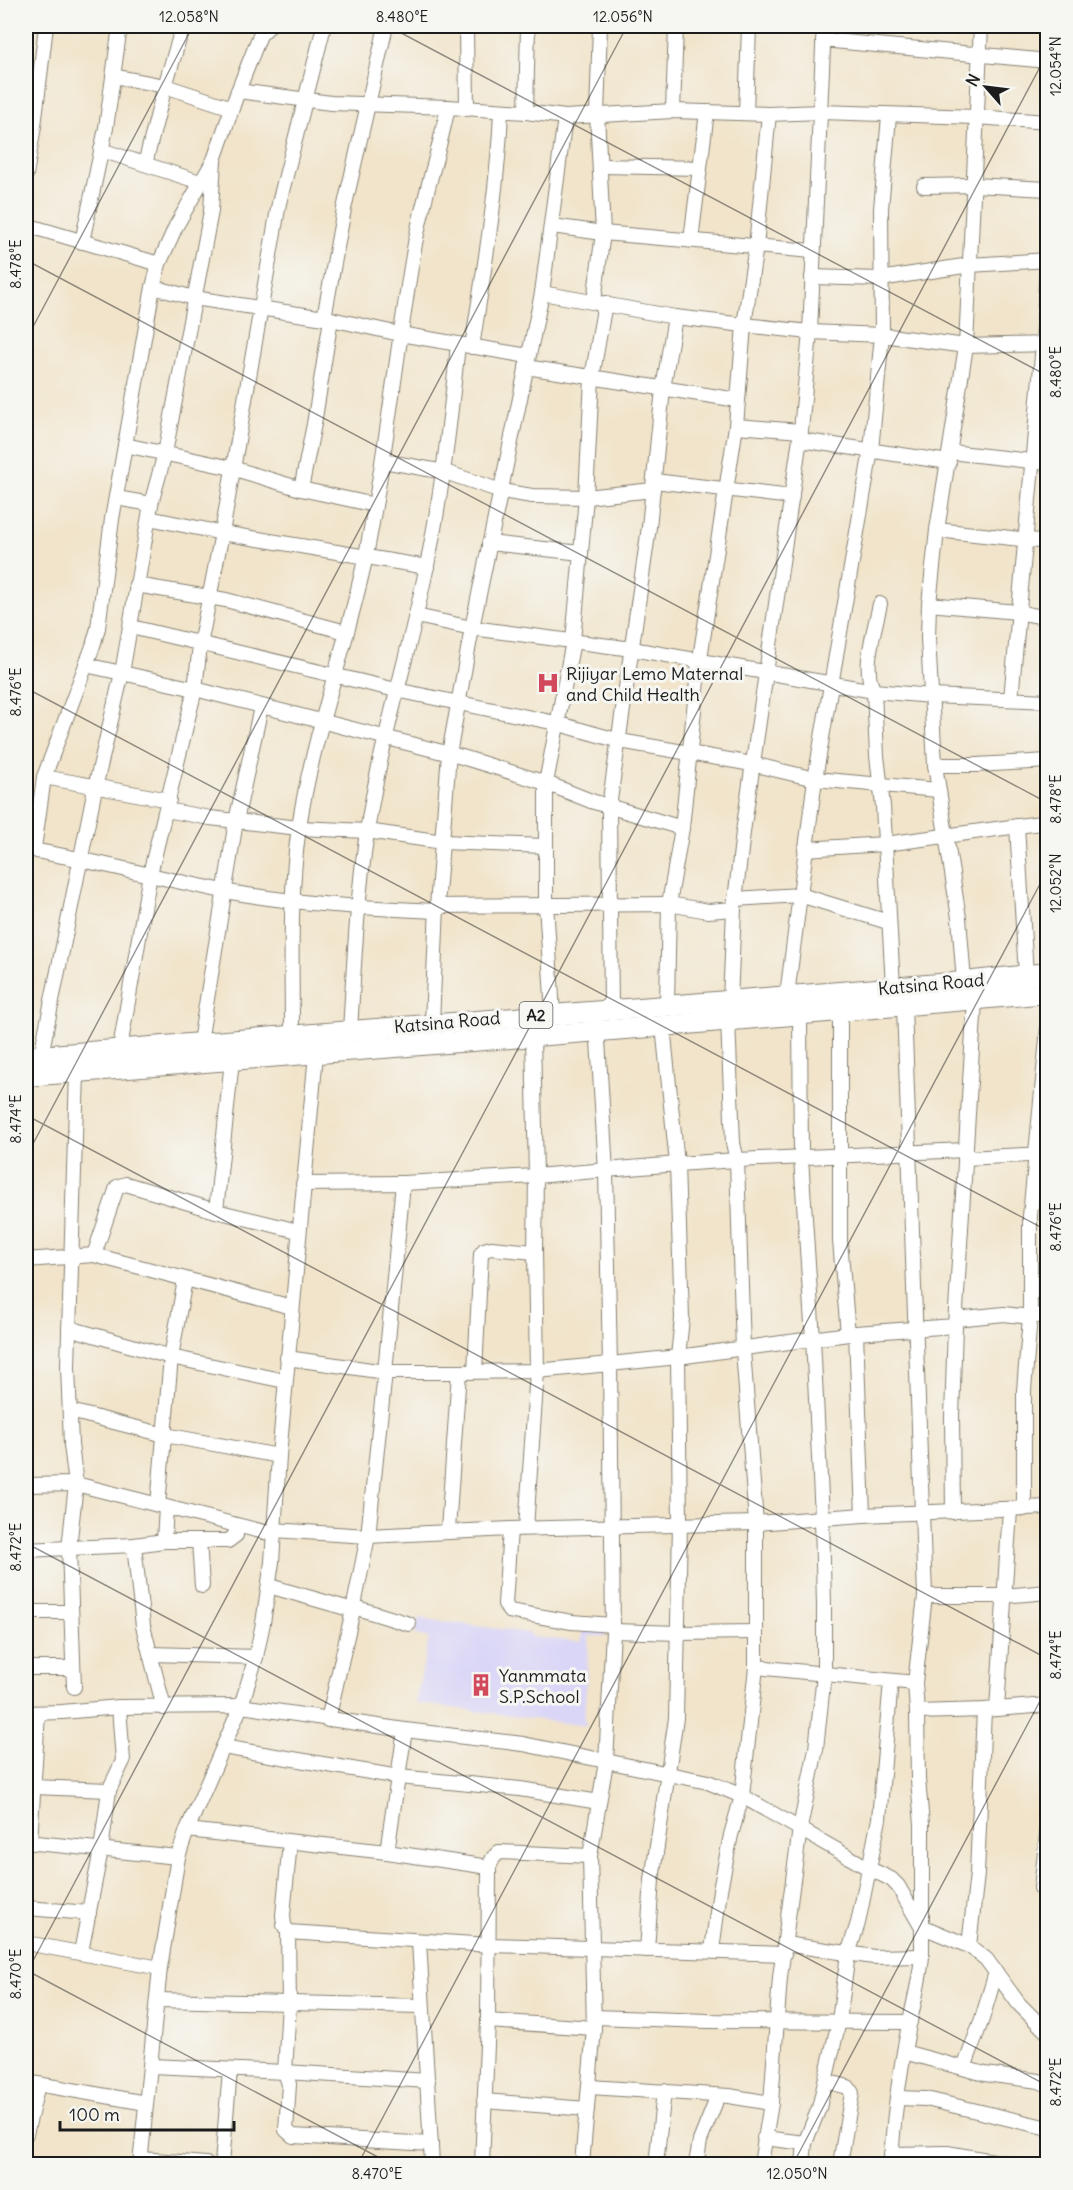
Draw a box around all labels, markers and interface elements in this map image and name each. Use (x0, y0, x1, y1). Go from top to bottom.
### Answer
text: 12.058°N (159, 7, 219, 26)
text: 8.480°E (376, 7, 428, 26)
text: 12.056°N (593, 7, 653, 26)
text: 12.054°N (1046, 36, 1065, 96)
north arrow (956, 57, 1016, 117)
text: N (961, 70, 984, 90)
text: 8.478°E (6, 239, 25, 289)
text: 8.480°E (1046, 346, 1065, 398)
place label: Rijiyar Lemo Maternal and Child Health (566, 662, 743, 706)
text: 8.476°E (6, 667, 25, 717)
hospital icon: Rijiyar Lemo Maternal and Child Health (535, 670, 561, 696)
text: 8.478°E (1046, 774, 1065, 824)
text: 12.052°N (1046, 853, 1065, 913)
street label: Katsina Road (877, 968, 986, 1000)
road number: A2 (520, 1002, 552, 1028)
street label: Katsina Road (393, 1006, 502, 1038)
text: 8.474°E (6, 1094, 25, 1144)
text: 8.476°E (1046, 1202, 1065, 1252)
text: 8.472°E (6, 1522, 25, 1572)
text: 8.474°E (1046, 1630, 1065, 1680)
place label: Yanmmata S.P.School (499, 1664, 587, 1708)
building icon: Yanmmata S.P.School (468, 1672, 494, 1698)
text: 8.470°E (6, 1948, 25, 2000)
text: 8.472°E (1046, 2057, 1065, 2107)
scale bar (60, 2094, 234, 2132)
text: 100 m (69, 2103, 120, 2126)
text: 8.470°E (351, 2164, 403, 2183)
text: 12.050°N (766, 2164, 828, 2183)

